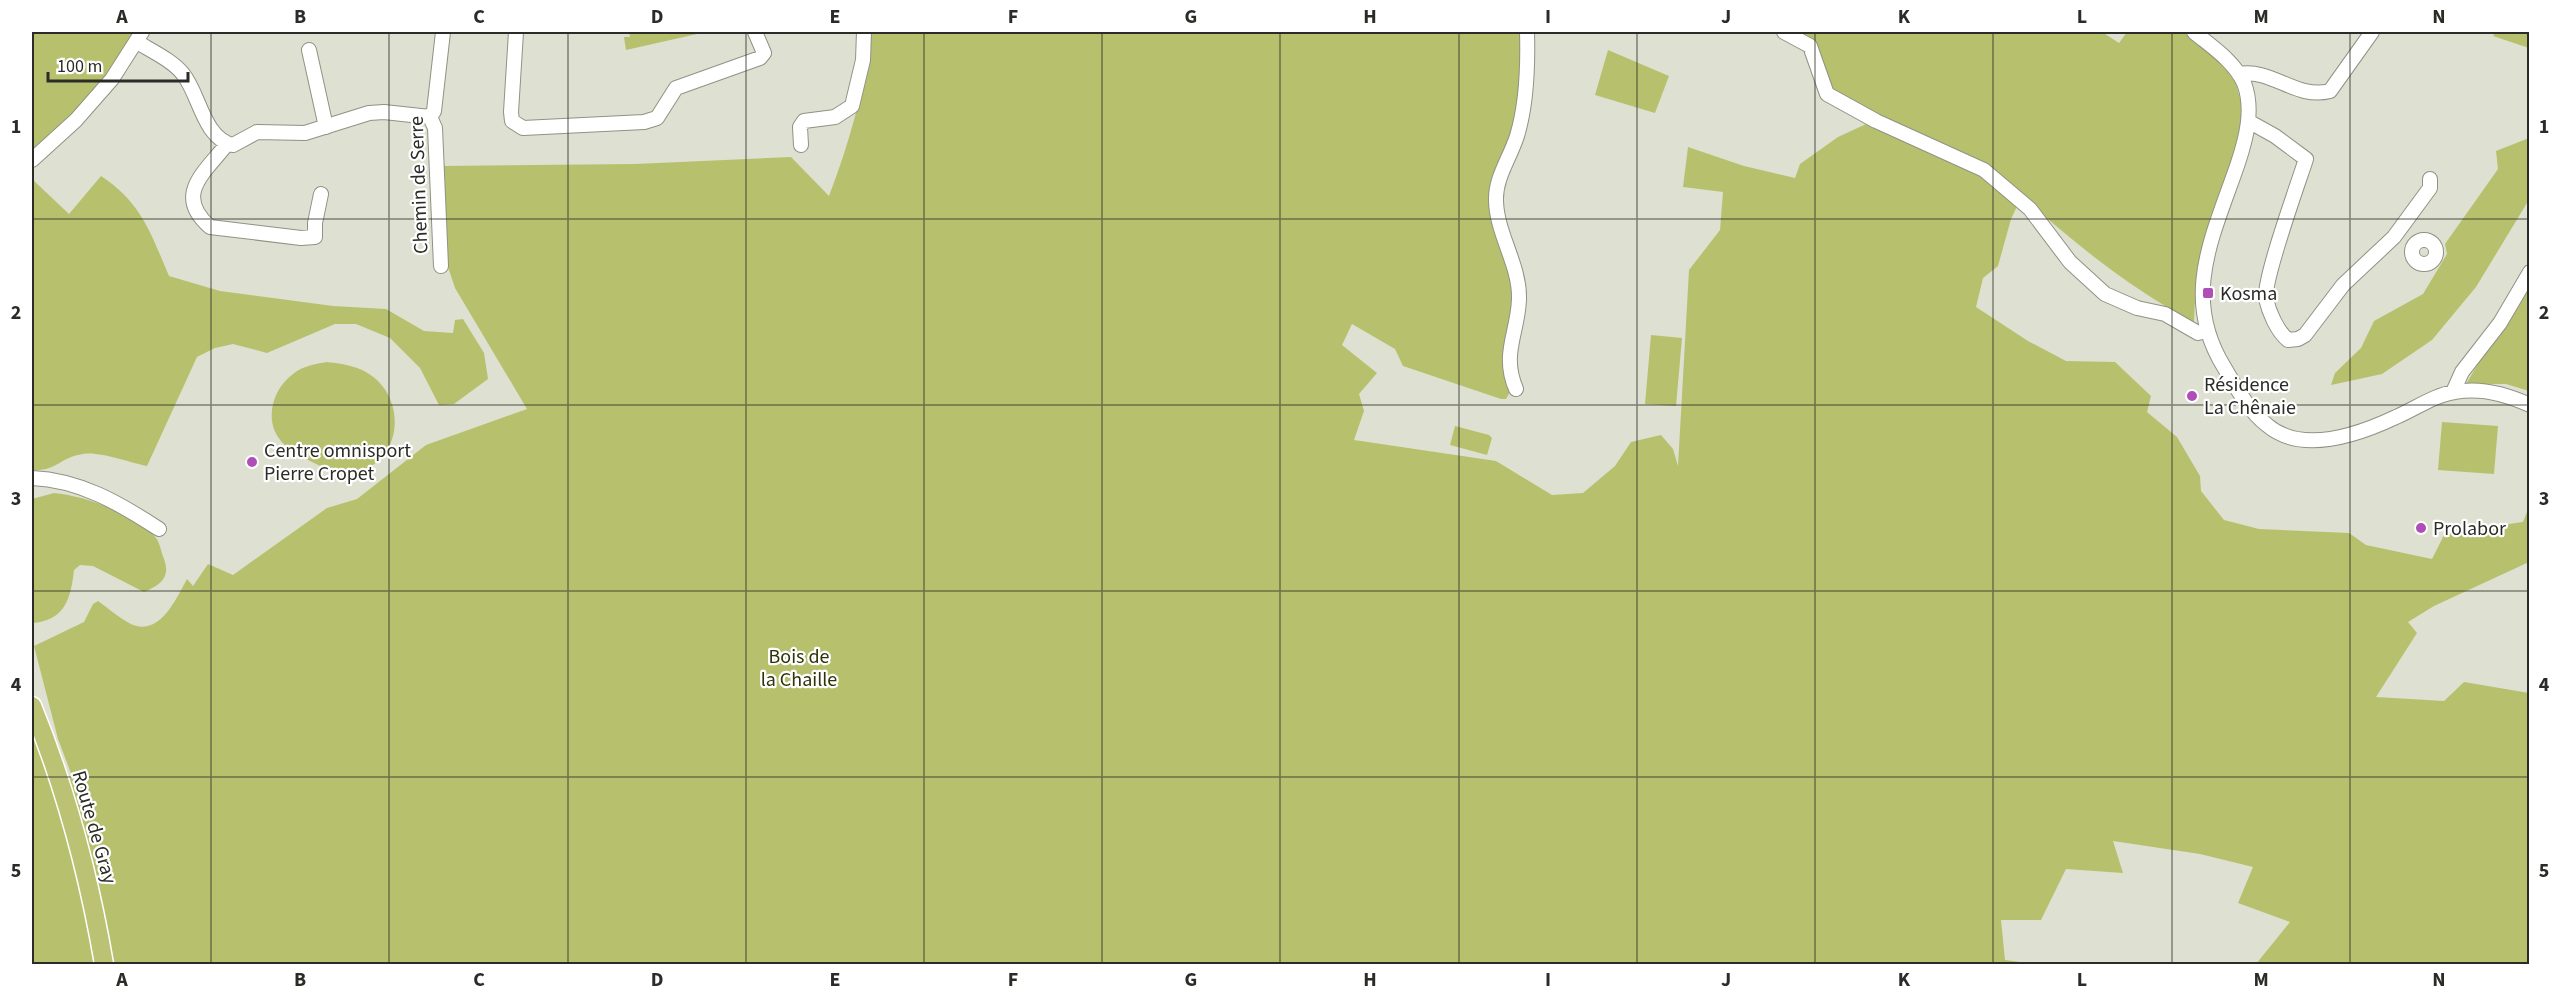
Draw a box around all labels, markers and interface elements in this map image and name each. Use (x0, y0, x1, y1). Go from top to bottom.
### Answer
text: A (115, 3, 128, 31)
text: B (294, 3, 306, 31)
text: C (473, 3, 485, 31)
text: D (651, 3, 663, 31)
text: E (830, 3, 840, 31)
text: F (1008, 3, 1018, 31)
text: G (1185, 3, 1197, 31)
text: H (1363, 3, 1377, 31)
text: I (1545, 3, 1551, 31)
text: J (1721, 3, 1731, 31)
text: K (1898, 3, 1911, 31)
text: L (2077, 3, 2087, 31)
text: M (2253, 3, 2269, 31)
text: N (2432, 3, 2446, 31)
scale bar (48, 45, 188, 83)
text: 100 m (57, 54, 102, 79)
text: 1 (11, 113, 21, 141)
text: 1 (2539, 113, 2549, 141)
street label: Chemin de Serre (403, 116, 435, 254)
place label: Kosma (2220, 280, 2277, 308)
marker: Kosma (2201, 286, 2215, 300)
text: 2 (11, 299, 21, 327)
text: 2 (2539, 299, 2549, 327)
place label: Résidence La Chênaie (2204, 371, 2296, 422)
marker: Résidence La Chênaie (2185, 389, 2199, 403)
place label: Centre omnisport Pierre Cropet (264, 437, 411, 488)
marker: Centre omnisport Pierre Cropet (245, 455, 259, 469)
text: 3 (11, 485, 21, 513)
text: 3 (2539, 485, 2549, 513)
place label: Prolabor (2433, 515, 2506, 543)
marker: Prolabor (2414, 521, 2428, 535)
park label: Bois de la Chaille (761, 643, 837, 694)
text: 4 (11, 671, 22, 699)
text: 4 (2539, 671, 2550, 699)
street label: Route de Gray (65, 767, 124, 888)
text: 5 (11, 857, 21, 885)
text: 5 (2539, 857, 2549, 885)
text: A (115, 966, 128, 994)
text: B (294, 966, 306, 994)
text: C (473, 966, 485, 994)
text: D (651, 966, 663, 994)
text: E (830, 966, 840, 994)
text: F (1008, 966, 1018, 994)
text: G (1185, 966, 1197, 994)
text: H (1363, 966, 1377, 994)
text: I (1545, 966, 1551, 994)
text: J (1721, 966, 1731, 994)
text: K (1898, 966, 1911, 994)
text: L (2077, 966, 2087, 994)
text: M (2253, 966, 2269, 994)
text: N (2432, 966, 2446, 994)

